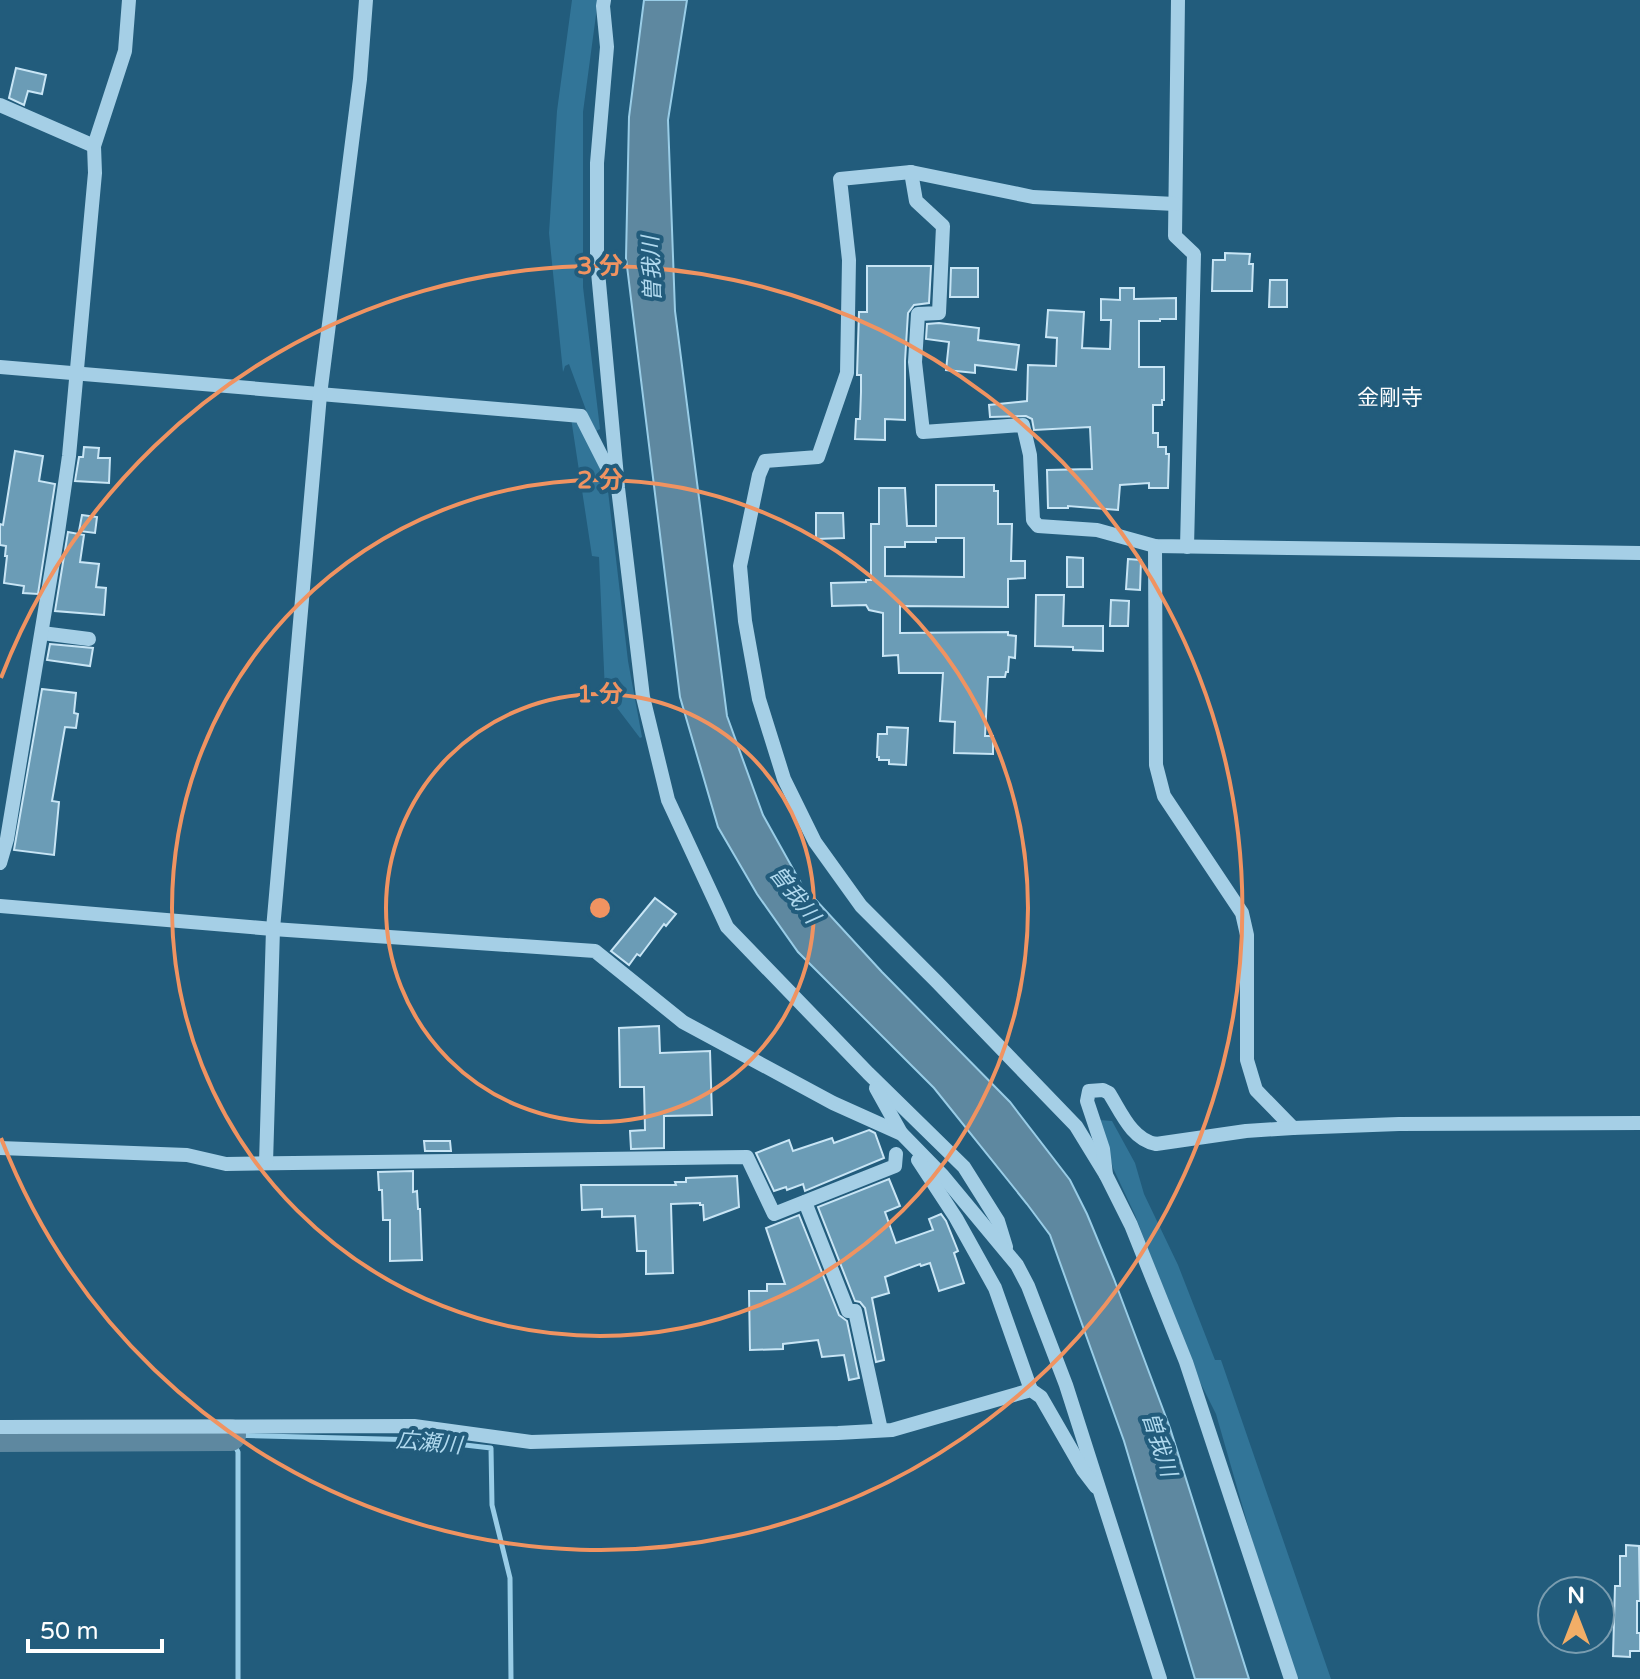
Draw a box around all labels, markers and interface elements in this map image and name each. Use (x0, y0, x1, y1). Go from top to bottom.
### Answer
water label: 曽我川 (638, 234, 666, 302)
text: 3 分 (577, 252, 623, 281)
district label: 金剛寺 (1357, 385, 1423, 411)
text: 2 分 (577, 466, 623, 495)
text: 1 分 (577, 680, 623, 709)
water label: 曽我川 (764, 861, 826, 930)
centre of rings (586, 894, 614, 922)
water label: 曽我川 (1136, 1409, 1182, 1482)
water label: 広瀬川 (395, 1427, 465, 1459)
north arrow (1536, 1575, 1616, 1655)
text: N (1567, 1583, 1585, 1609)
scale bar (28, 1603, 162, 1653)
text: 50 m (40, 1617, 98, 1646)

